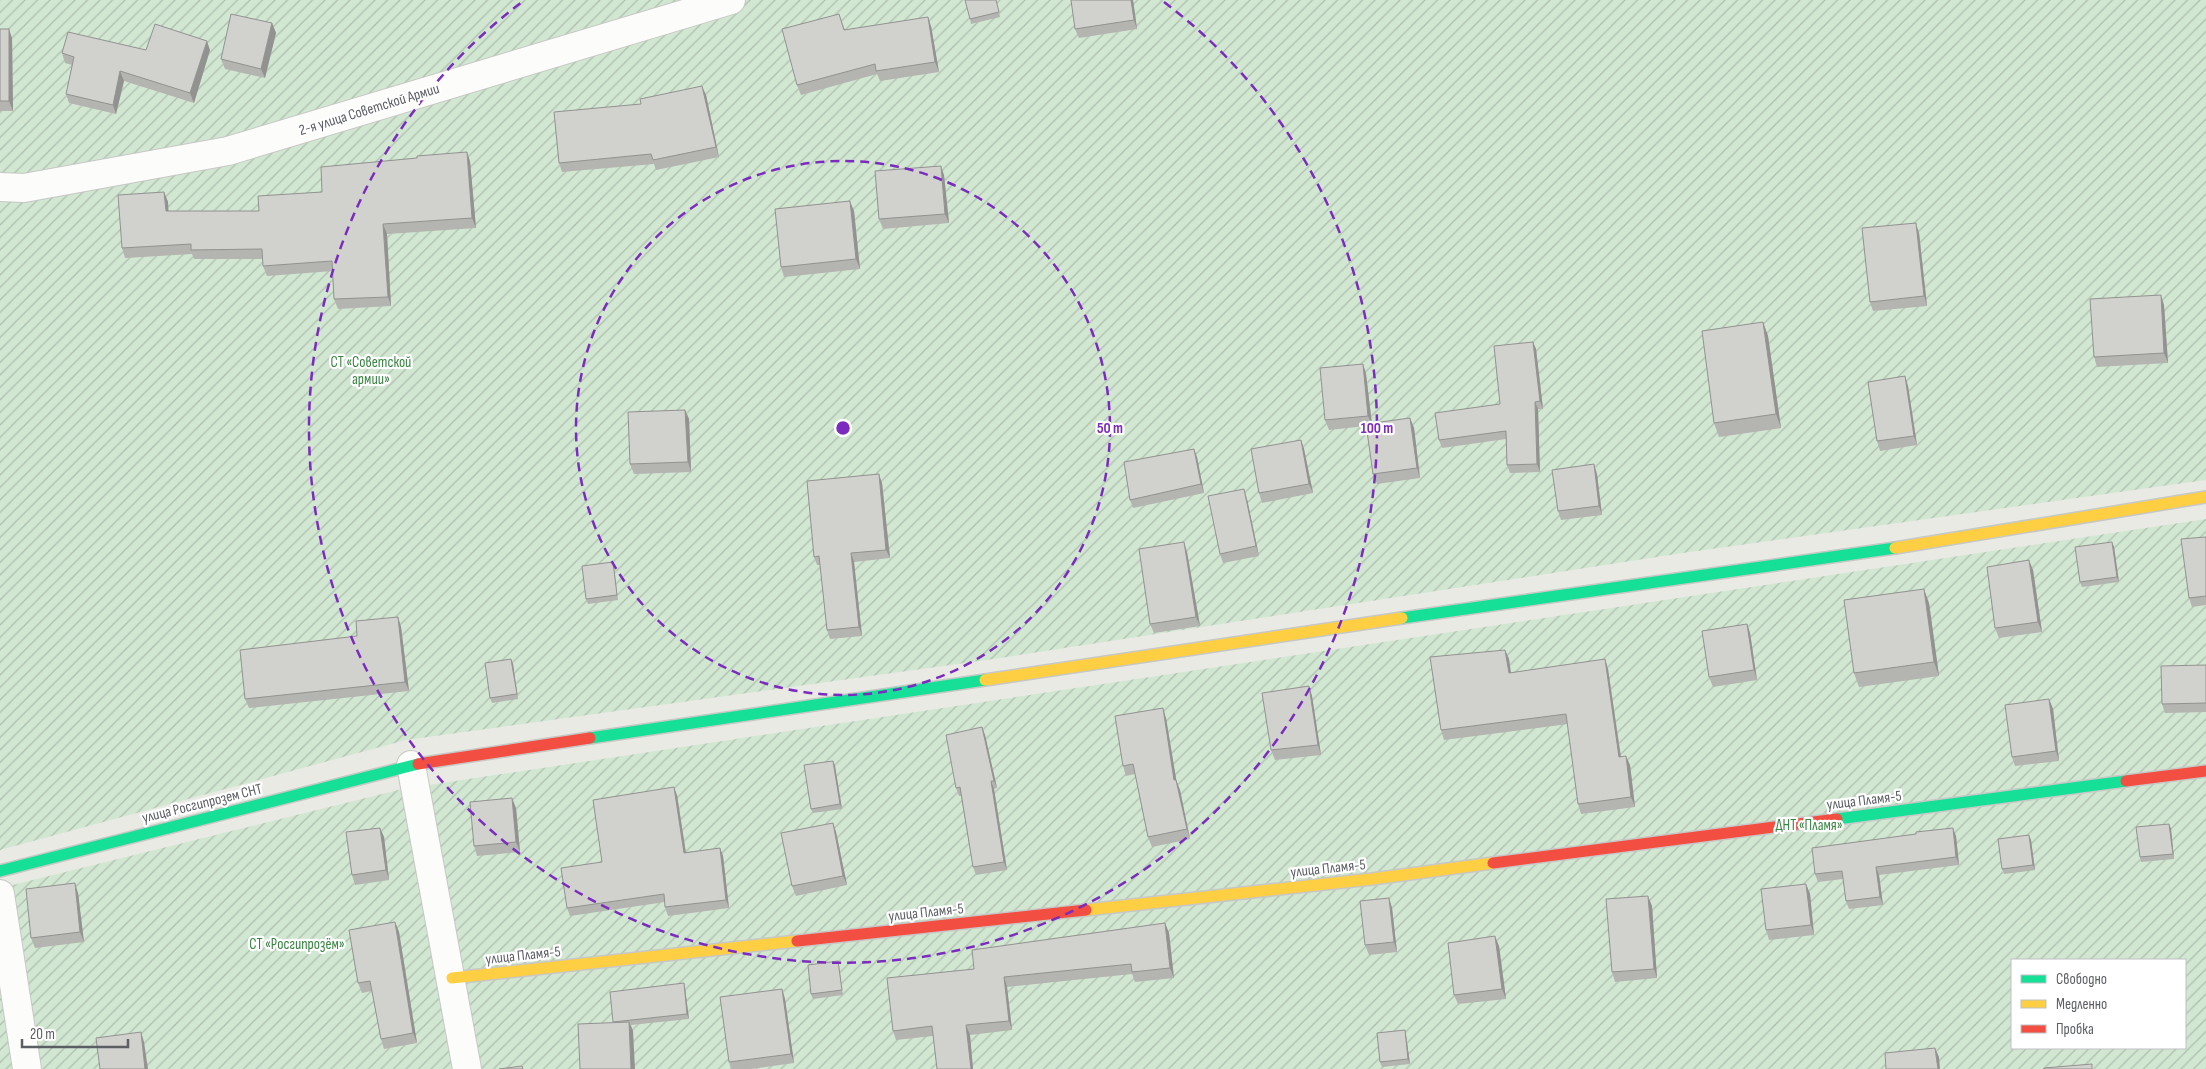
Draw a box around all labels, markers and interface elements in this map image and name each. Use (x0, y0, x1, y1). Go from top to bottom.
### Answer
street label: 2-я улица Советской Армии (297, 79, 442, 140)
park label: СТ «Советской армии» (331, 353, 411, 389)
centre of rings (834, 419, 852, 437)
text: 50 m (1097, 419, 1123, 438)
text: 100 m (1361, 419, 1393, 438)
street label: улица Росгипрозем СНТ (140, 779, 264, 828)
street label: улица Пламя-5 (1826, 786, 1903, 815)
park label: ДНТ «Пламя» (1775, 816, 1843, 835)
street label: улица Пламя-5 (1290, 855, 1366, 882)
street label: улица Пламя-5 (888, 899, 964, 926)
park label: СТ «Росгипрозём» (249, 935, 345, 954)
street label: улица Пламя-5 (485, 942, 561, 969)
legend (2011, 959, 2186, 1049)
text: Свободно (2056, 970, 2107, 989)
text: Медленно (2056, 995, 2107, 1014)
scale bar (22, 1016, 129, 1048)
text: Пробка (2056, 1020, 2094, 1039)
text: 20 m (30, 1025, 55, 1044)

